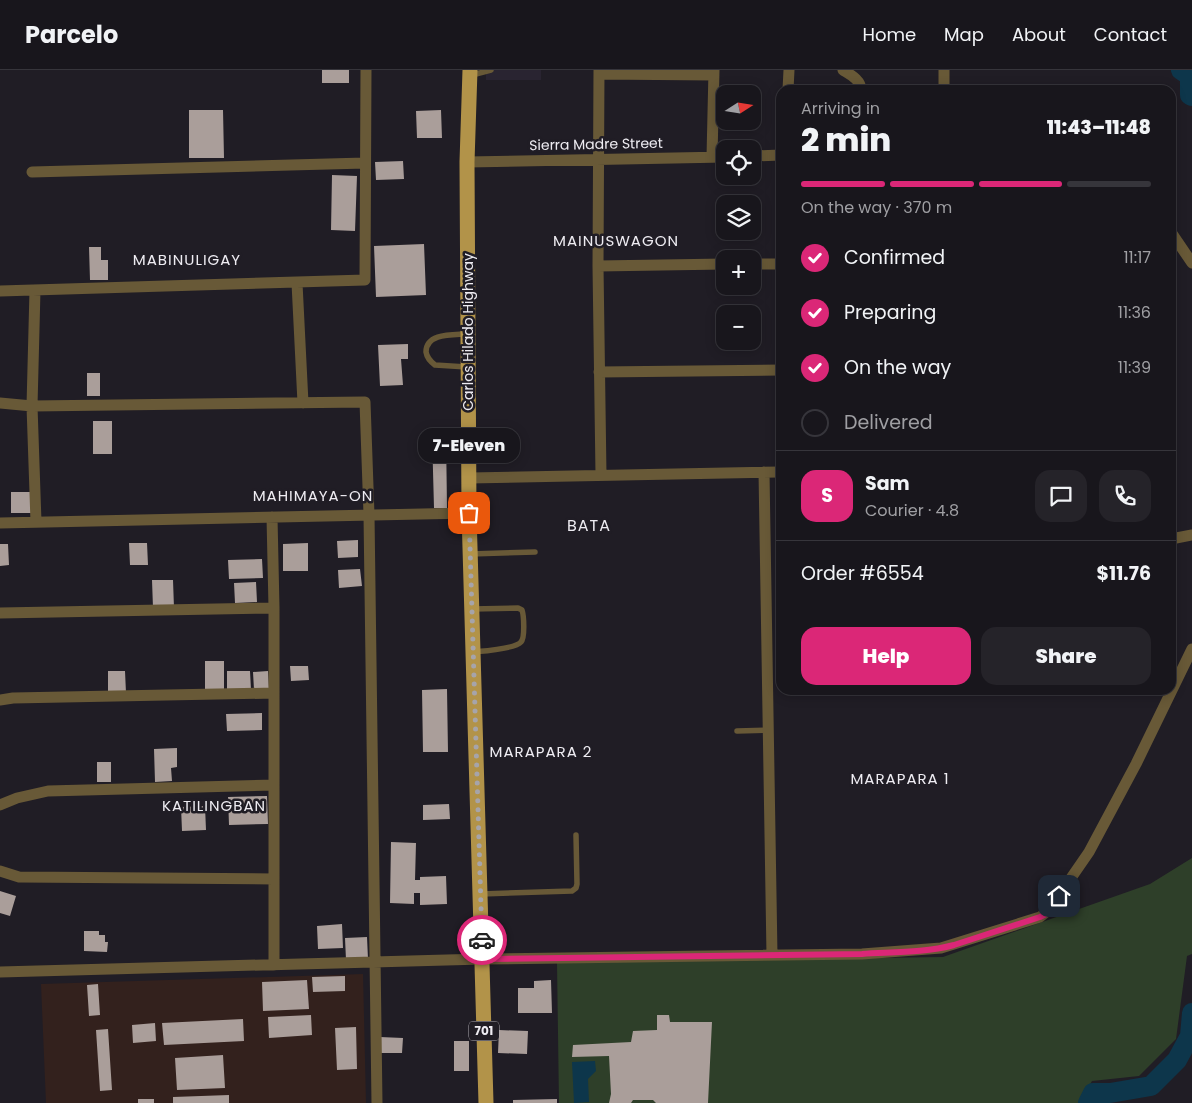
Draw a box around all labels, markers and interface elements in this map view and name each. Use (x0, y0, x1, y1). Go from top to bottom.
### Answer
text: Parcelo (25, 18, 118, 51)
text: Home (862, 22, 916, 47)
text: Map (944, 22, 984, 47)
text: About (1012, 22, 1066, 47)
text: Contact (1094, 22, 1167, 47)
north arrow (716, 85, 761, 130)
map controls (716, 85, 761, 350)
text: Arriving in (801, 97, 880, 120)
text: 11:43–11:48 (1047, 114, 1151, 141)
text: 2 min (801, 117, 891, 162)
street label: Sierra Madre Street (529, 133, 663, 155)
button: locate (716, 140, 761, 185)
button: layers (716, 195, 761, 240)
text: On the way · 370 m (801, 196, 952, 219)
district label: MAINUSWAGON (553, 230, 679, 251)
icon: check (801, 244, 829, 272)
text: Confirmed (844, 244, 945, 271)
text: 11:17 (1123, 246, 1151, 269)
district label: MABINULIGAY (133, 249, 241, 270)
button: + (716, 250, 761, 295)
street label: Carlos Hilado Highway (458, 253, 478, 411)
icon: check (801, 299, 829, 327)
text: Preparing (844, 299, 936, 326)
text: 11:36 (1118, 301, 1151, 324)
button: − (716, 305, 761, 350)
icon: check (801, 354, 829, 382)
text: On the way (844, 354, 951, 381)
text: 11:39 (1118, 356, 1151, 379)
text: Delivered (844, 409, 933, 436)
callout: 7-Eleven (418, 428, 520, 463)
text: 7-Eleven (433, 434, 505, 457)
text: Sam (865, 470, 910, 497)
button: chat (1035, 470, 1087, 522)
button: phone (1099, 470, 1151, 522)
text: S (821, 482, 833, 509)
district label: MAHIMAYA-ON (253, 485, 373, 506)
pin (448, 492, 490, 534)
icon: bag (455, 499, 483, 527)
text: Courier · 4.8 (865, 499, 959, 522)
district label: BATA (567, 514, 611, 537)
text: Order #6554 (801, 560, 924, 587)
text: $11.76 (1097, 560, 1151, 587)
button: Help (801, 627, 971, 685)
button: Share (981, 627, 1151, 685)
district label: MARAPARA 2 (490, 741, 592, 762)
district label: MARAPARA 1 (850, 768, 950, 789)
district label: KATILINGBAN (162, 795, 266, 816)
pin (1038, 875, 1080, 917)
icon: home (1045, 882, 1073, 910)
courier (457, 915, 507, 965)
icon: car (468, 926, 496, 954)
road number: 701 (469, 1021, 499, 1040)

